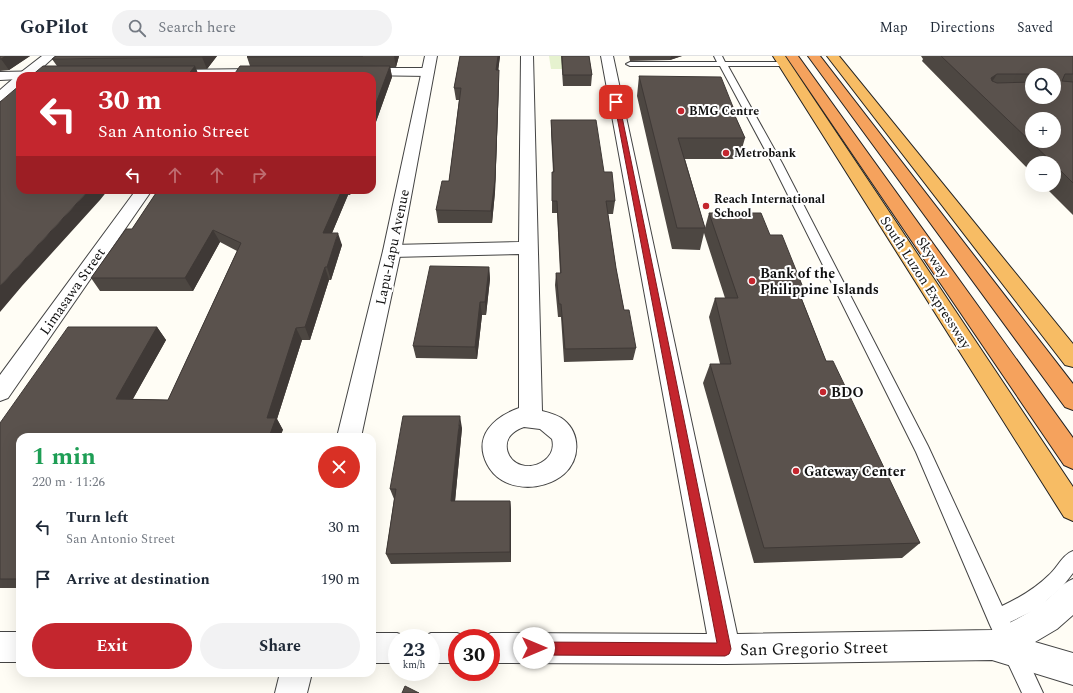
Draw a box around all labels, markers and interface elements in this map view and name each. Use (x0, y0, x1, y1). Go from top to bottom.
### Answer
search box (112, 10, 392, 46)
text: GoPilot (20, 13, 88, 42)
text: Search here (158, 16, 236, 39)
icon: search (126, 17, 148, 39)
text: Map (880, 17, 908, 38)
text: Directions (930, 17, 995, 38)
text: Saved (1017, 17, 1053, 38)
map controls (1025, 68, 1061, 192)
button: search (1025, 68, 1061, 104)
text: 30 m (98, 79, 162, 122)
pin (599, 85, 633, 119)
icon: left (32, 88, 84, 140)
icon: arrive (605, 91, 627, 113)
place label: BMG Centre (689, 102, 759, 121)
marker: BMG Centre (676, 106, 686, 116)
button: + (1025, 112, 1061, 148)
text: San Antonio Street (98, 118, 249, 145)
place label: Metrobank (734, 144, 797, 163)
marker: Metrobank (721, 148, 731, 158)
button: − (1025, 156, 1061, 192)
icon: left (122, 164, 144, 186)
icon: ahead (164, 164, 186, 186)
icon: ahead (206, 164, 228, 186)
icon: right (248, 164, 270, 186)
street label: Lapu-Lapu Avenue (370, 187, 415, 307)
place label: Reach International School (714, 190, 825, 223)
marker: Reach International School (701, 201, 711, 211)
street label: South Luzon Expressway (875, 212, 977, 354)
street label: Skyway (911, 232, 955, 283)
street label: Limasawa Street (34, 243, 110, 339)
place label: Bank of the Philippine Islands (760, 263, 879, 300)
marker: Bank of the Philippine Islands (747, 276, 757, 286)
place label: BDO (831, 382, 864, 403)
marker: BDO (818, 387, 828, 397)
text: 1 min (32, 439, 96, 475)
button: close (318, 446, 360, 488)
place label: Gateway Center (804, 461, 906, 482)
marker: Gateway Center (791, 466, 801, 476)
text: 220 m · 11:26 (32, 472, 105, 492)
text: Turn left (66, 506, 128, 529)
icon: left (32, 516, 54, 538)
text: 30 m (328, 516, 360, 539)
text: San Antonio Street (66, 529, 175, 549)
icon: arrive (32, 568, 54, 590)
text: Arrive at destination (66, 568, 210, 591)
text: 190 m (321, 568, 360, 591)
button: Exit (32, 623, 192, 669)
button: Share (200, 623, 360, 669)
position arrow (513, 627, 555, 669)
speed limit sign: 30 (448, 629, 500, 681)
text: 23 (403, 635, 425, 665)
street label: San Gregorio Street (740, 635, 888, 663)
text: km/h (403, 657, 425, 673)

